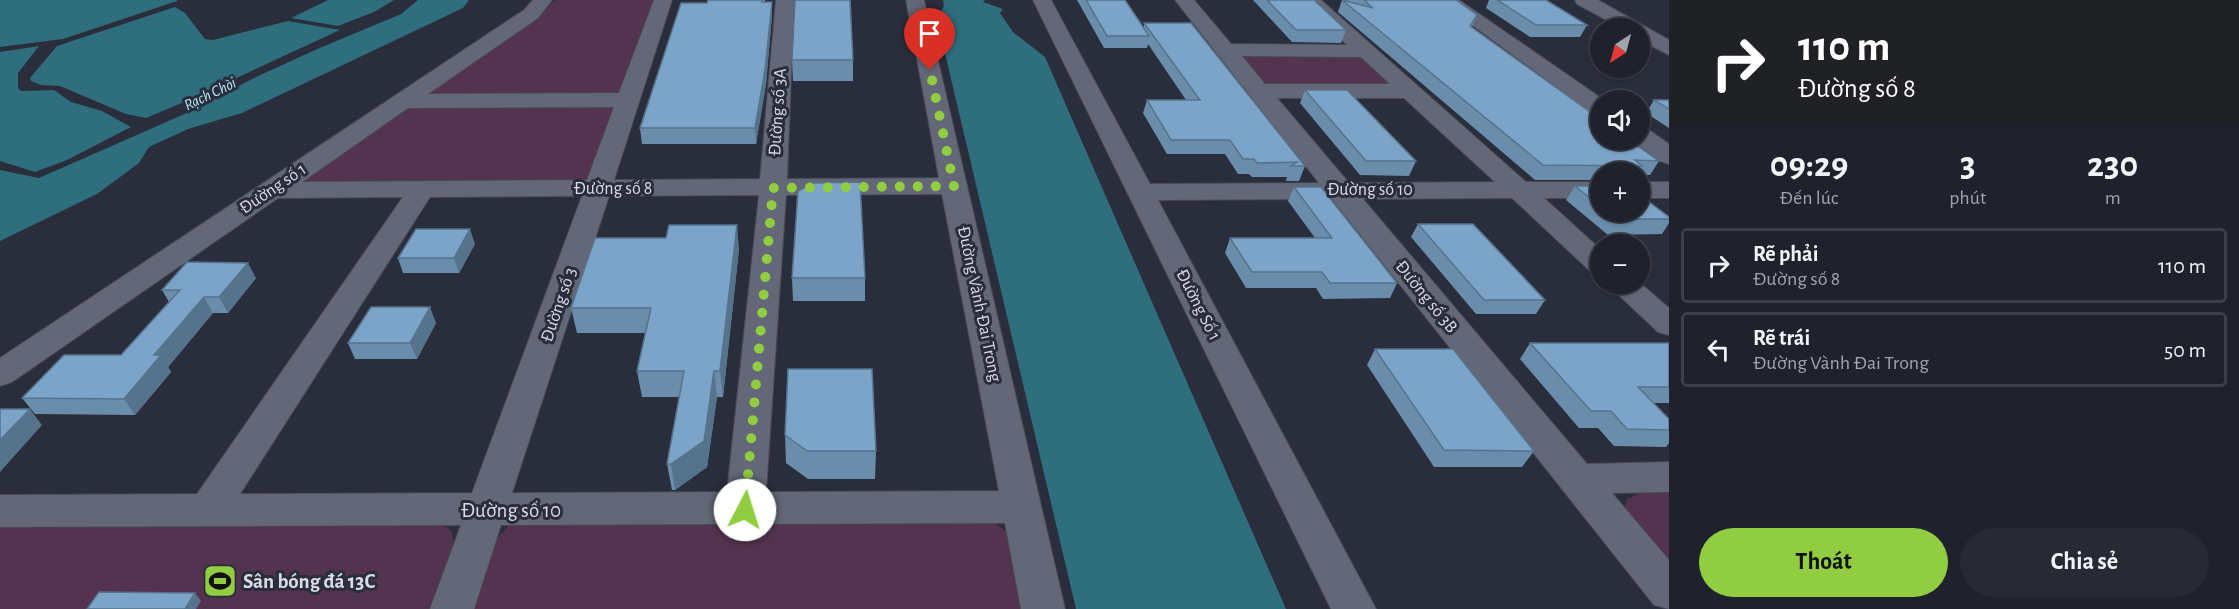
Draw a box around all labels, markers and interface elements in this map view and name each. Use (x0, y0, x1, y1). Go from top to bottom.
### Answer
pin (904, 8, 955, 70)
icon: arrive (913, 17, 946, 50)
north arrow (1590, 18, 1650, 78)
map controls (1590, 18, 1650, 294)
icon: right (1699, 24, 1777, 102)
text: 110 m (1798, 26, 1890, 68)
street label: Đường số 3A (765, 67, 790, 156)
water label: Rạch Chòi (181, 74, 239, 113)
text: Đường số 8 (1798, 75, 1916, 102)
button: sound (1590, 90, 1650, 150)
text: 09:29 (1770, 147, 1848, 183)
text: 3 (1960, 147, 1975, 183)
text: 230 (2087, 147, 2138, 183)
street label: Đường số 1 (236, 159, 310, 218)
button: + (1590, 162, 1650, 222)
street label: Đường số 8 (574, 179, 652, 198)
street label: Đường số 10 (1327, 180, 1413, 199)
text: Đến lúc (1780, 188, 1839, 208)
text: phút (1949, 188, 1986, 208)
text: m (2105, 188, 2121, 208)
street label: Đường Vành Đai Trong (954, 225, 1004, 384)
button: − (1590, 234, 1650, 294)
text: Rẽ phải (1753, 243, 1818, 265)
icon: right (1702, 249, 1735, 282)
text: 110 m (2158, 255, 2206, 277)
street label: Đường số 3B (1392, 257, 1461, 337)
street label: Đường số 3 (537, 265, 580, 345)
street label: Đường Số 1 (1172, 266, 1225, 344)
text: Đường số 8 (1753, 269, 1840, 289)
text: Rẽ trái (1753, 327, 1810, 349)
icon: left (1702, 333, 1735, 366)
text: 50 m (2164, 339, 2206, 361)
text: Đường Vành Đai Trong (1753, 353, 1929, 373)
position arrow (713, 478, 777, 542)
street label: Đường số 10 (461, 500, 561, 521)
button: Thoát (1699, 528, 1948, 597)
button: Chia sẻ (1960, 528, 2209, 597)
sports icon: Sân bóng đá 13C (202, 563, 238, 599)
place label: Sân bóng đá 13C (243, 571, 375, 592)

